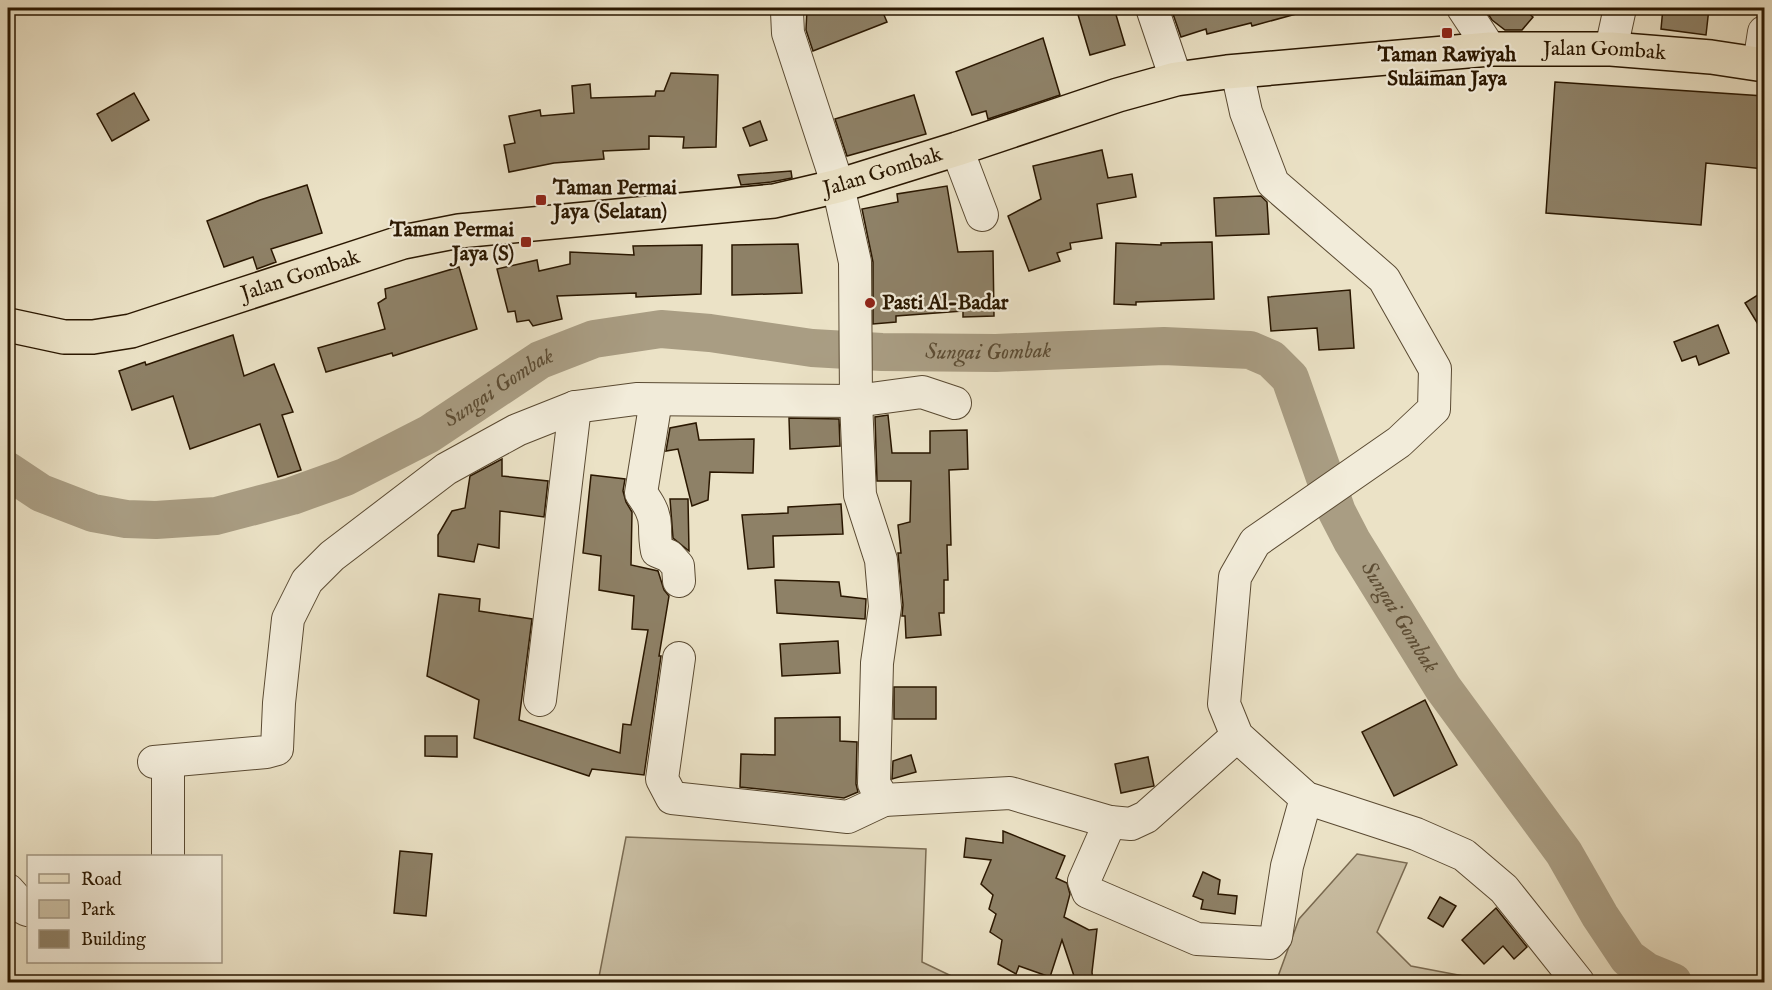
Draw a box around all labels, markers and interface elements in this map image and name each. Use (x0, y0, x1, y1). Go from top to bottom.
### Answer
marker: Taman Rawiyah Sulaiman Jaya (1440, 26, 1454, 40)
street label: Jalan Gombak (1541, 35, 1668, 67)
place label: Taman Rawiyah Sulaiman Jaya (1377, 42, 1517, 93)
street label: Jalan Gombak (818, 141, 946, 203)
place label: Taman Permai Jaya (Selatan) (550, 175, 677, 226)
marker: Taman Permai Jaya (Selatan) (534, 193, 548, 207)
place label: Taman Permai Jaya (S) (389, 217, 514, 268)
marker: Taman Permai Jaya (S) (519, 235, 533, 249)
street label: Jalan Gombak (236, 243, 364, 308)
place label: Pasti Al-Badar (882, 290, 1009, 317)
marker: Pasti Al-Badar (863, 296, 877, 310)
water label: Sungai Gombak (925, 337, 1052, 367)
water label: Sungai Gombak (438, 342, 558, 434)
water label: Sungai Gombak (1354, 556, 1444, 678)
legend (27, 855, 222, 963)
text: Road (81, 869, 122, 892)
text: Park (81, 899, 116, 922)
text: Building (81, 929, 146, 952)

